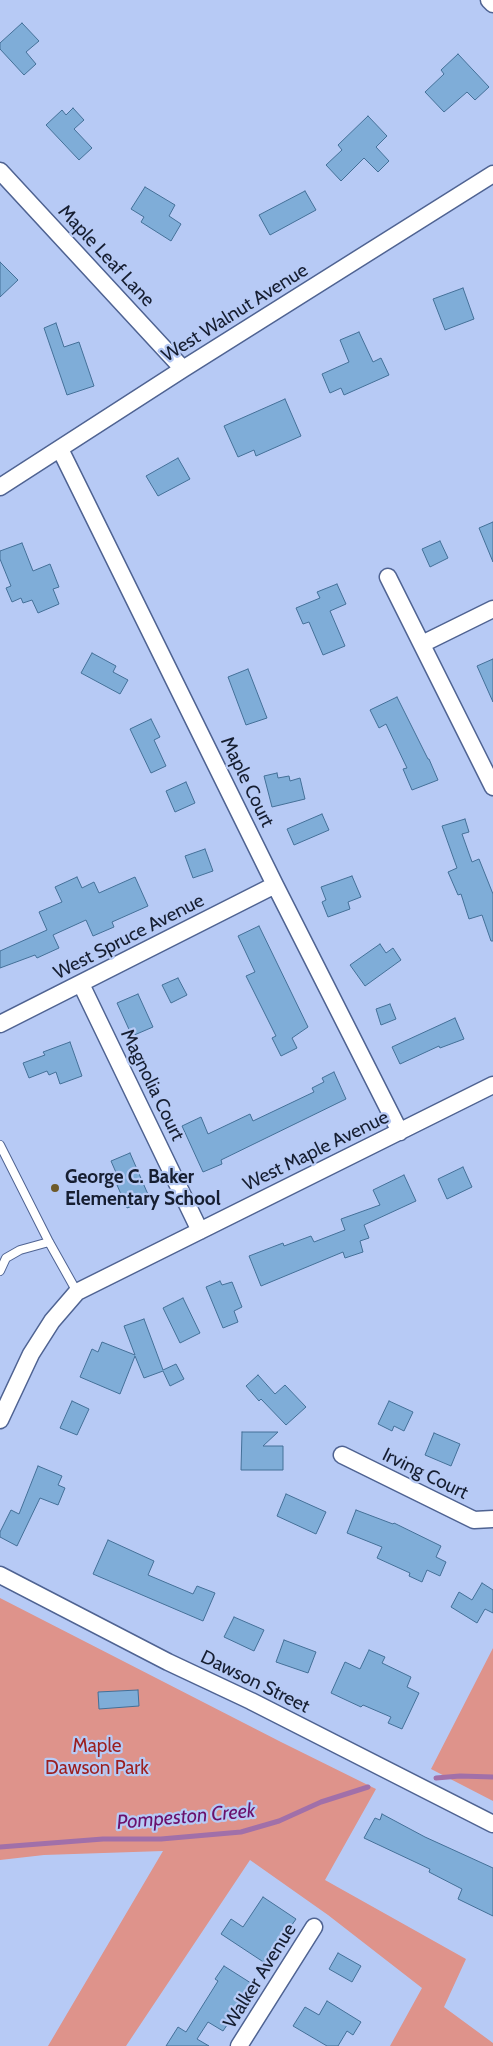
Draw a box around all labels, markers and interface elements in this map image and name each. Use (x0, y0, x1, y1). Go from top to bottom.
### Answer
street label: Maple Leaf Lane (53, 200, 159, 312)
street label: West Walnut Avenue (158, 259, 312, 367)
street label: Maple Court (215, 733, 279, 831)
street label: West Spruce Avenue (50, 889, 208, 985)
street label: Magnolia Court (115, 1026, 189, 1144)
street label: West Maple Avenue (239, 1106, 393, 1196)
place label: George C. Baker Elementary School (65, 1166, 221, 1210)
marker: George C. Baker Elementary School (49, 1182, 61, 1194)
street label: Irving Court (378, 1443, 472, 1505)
street label: Dawson Street (197, 1646, 313, 1718)
park label: Maple Dawson Park (45, 1735, 149, 1779)
water label: Pompeston Creek (116, 1799, 256, 1835)
street label: Walker Avenue (219, 1919, 301, 2033)

